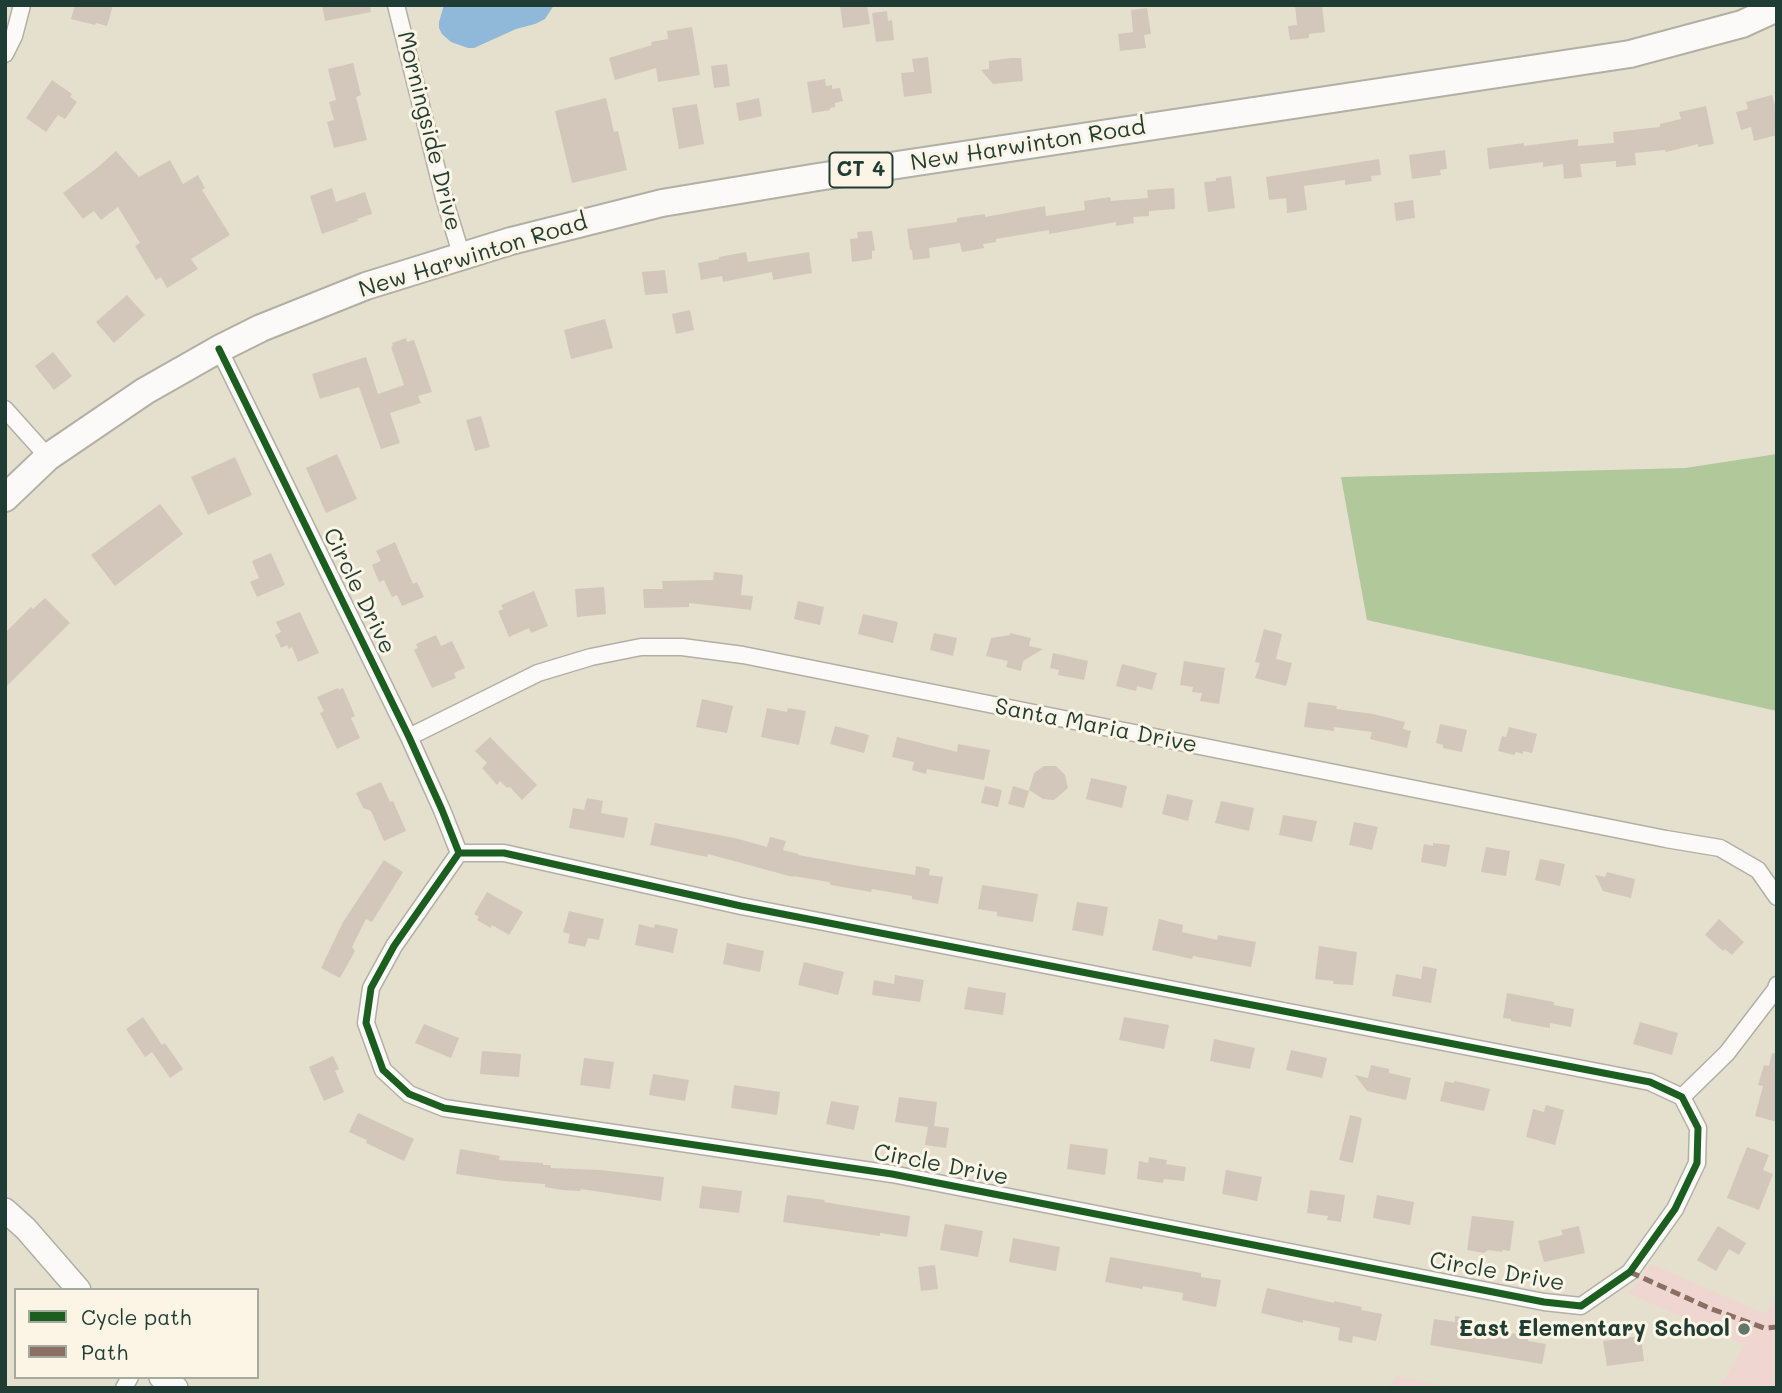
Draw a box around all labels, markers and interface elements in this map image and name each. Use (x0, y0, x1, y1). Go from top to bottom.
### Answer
street label: Morningside Drive (391, 28, 467, 234)
street label: New Harwinton Road (909, 113, 1147, 177)
road number: CT 4 (830, 152, 892, 188)
street label: New Harwinton Road (355, 208, 591, 304)
street label: Circle Drive (317, 524, 401, 658)
street label: Santa Maria Drive (992, 693, 1200, 759)
street label: Circle Drive (871, 1138, 1011, 1192)
street label: Circle Drive (1427, 1247, 1567, 1297)
legend (14, 1288, 259, 1379)
text: Cycle path (81, 1303, 191, 1330)
place label: East Elementary School (1459, 1315, 1730, 1343)
marker: East Elementary School (1736, 1321, 1752, 1337)
text: Path (81, 1338, 128, 1365)

